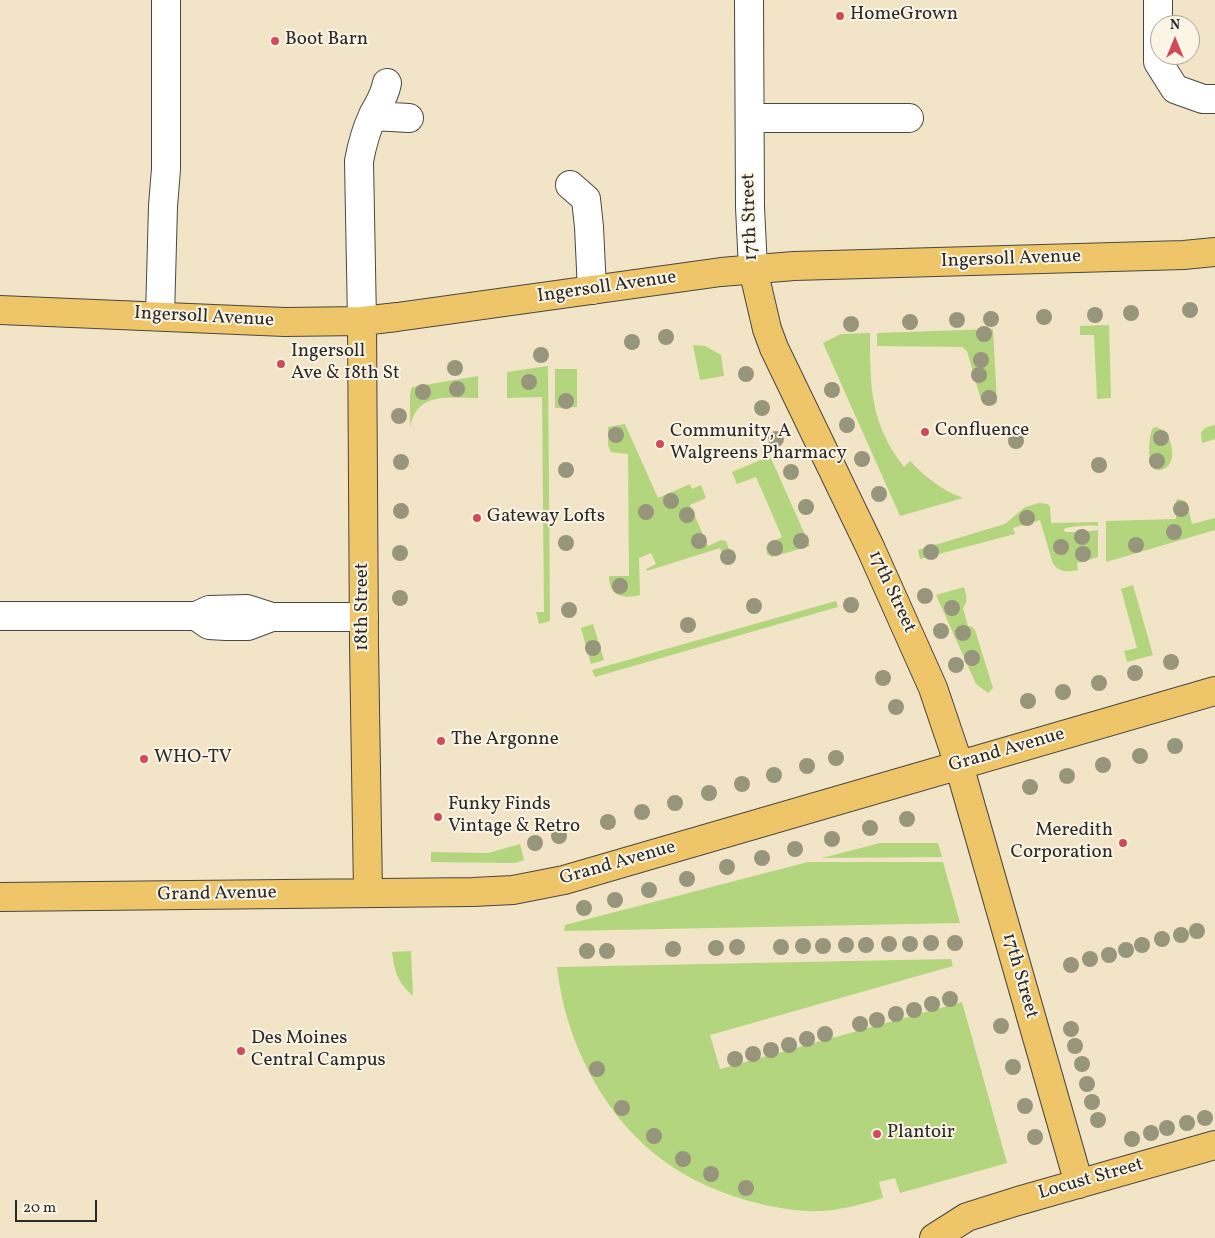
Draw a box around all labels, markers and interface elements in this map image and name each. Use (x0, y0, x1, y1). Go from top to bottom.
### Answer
place label: HomeGrown (850, 5, 958, 27)
marker: HomeGrown (834, 10, 846, 22)
north arrow (1150, 15, 1200, 65)
text: N (1170, 16, 1180, 35)
place label: Boot Barn (285, 30, 368, 52)
marker: Boot Barn (269, 35, 281, 47)
street label: 17th Street (738, 173, 764, 261)
street label: Ingersoll Avenue (941, 246, 1081, 274)
street label: Ingersoll Avenue (536, 267, 678, 309)
street label: Ingersoll Avenue (133, 303, 275, 333)
place label: Ingersoll Ave & 18th St (291, 342, 400, 386)
marker: Ingersoll Ave & 18th St (275, 358, 287, 370)
place label: Confluence (935, 421, 1029, 443)
place label: Community, A Walgreens Pharmacy (670, 422, 847, 466)
marker: Confluence (919, 426, 931, 438)
marker: Community, A Walgreens Pharmacy (654, 438, 666, 450)
place label: Gateway Lofts (487, 507, 605, 529)
marker: Gateway Lofts (471, 512, 483, 524)
street label: 17th Street (862, 547, 920, 637)
street label: 18th Street (353, 563, 375, 651)
street label: Grand Avenue (947, 724, 1067, 778)
place label: The Argonne (451, 730, 559, 752)
marker: The Argonne (435, 735, 447, 747)
place label: WHO-TV (154, 748, 232, 770)
marker: WHO-TV (138, 753, 150, 765)
place label: Funky Finds Vintage & Retro (448, 795, 580, 839)
marker: Funky Finds Vintage & Retro (432, 811, 444, 823)
place label: Meredith Corporation (1011, 821, 1113, 865)
street label: Grand Avenue (558, 837, 678, 891)
marker: Meredith Corporation (1117, 837, 1129, 849)
street label: Grand Avenue (157, 883, 277, 907)
street label: 17th Street (996, 930, 1042, 1022)
place label: Des Moines Central Campus (251, 1029, 386, 1073)
marker: Des Moines Central Campus (235, 1045, 247, 1057)
place label: Plantoir (887, 1123, 955, 1145)
marker: Plantoir (871, 1128, 883, 1140)
street label: Locust Street (1036, 1154, 1146, 1206)
scale bar (18, 1190, 100, 1222)
text: 20 m (23, 1198, 56, 1219)

